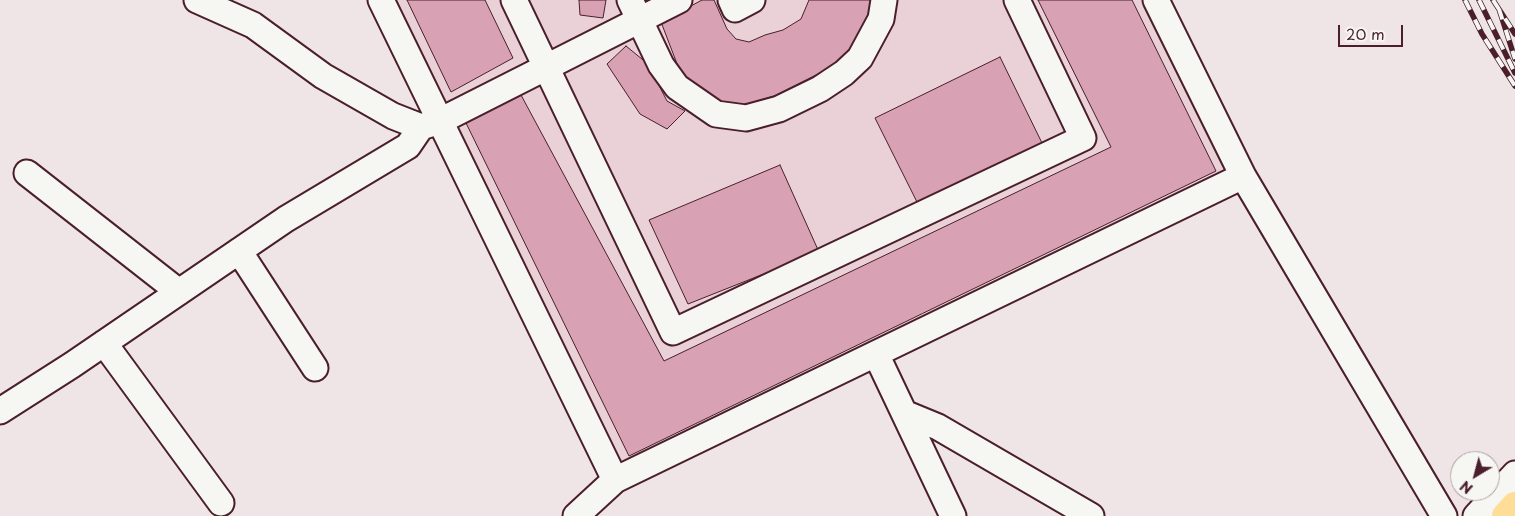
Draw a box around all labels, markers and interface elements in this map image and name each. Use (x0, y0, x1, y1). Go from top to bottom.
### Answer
scale bar (1340, 15, 1405, 47)
text: 20 m (1346, 22, 1385, 45)
north arrow (1450, 451, 1500, 501)
text: N (1456, 476, 1477, 499)

